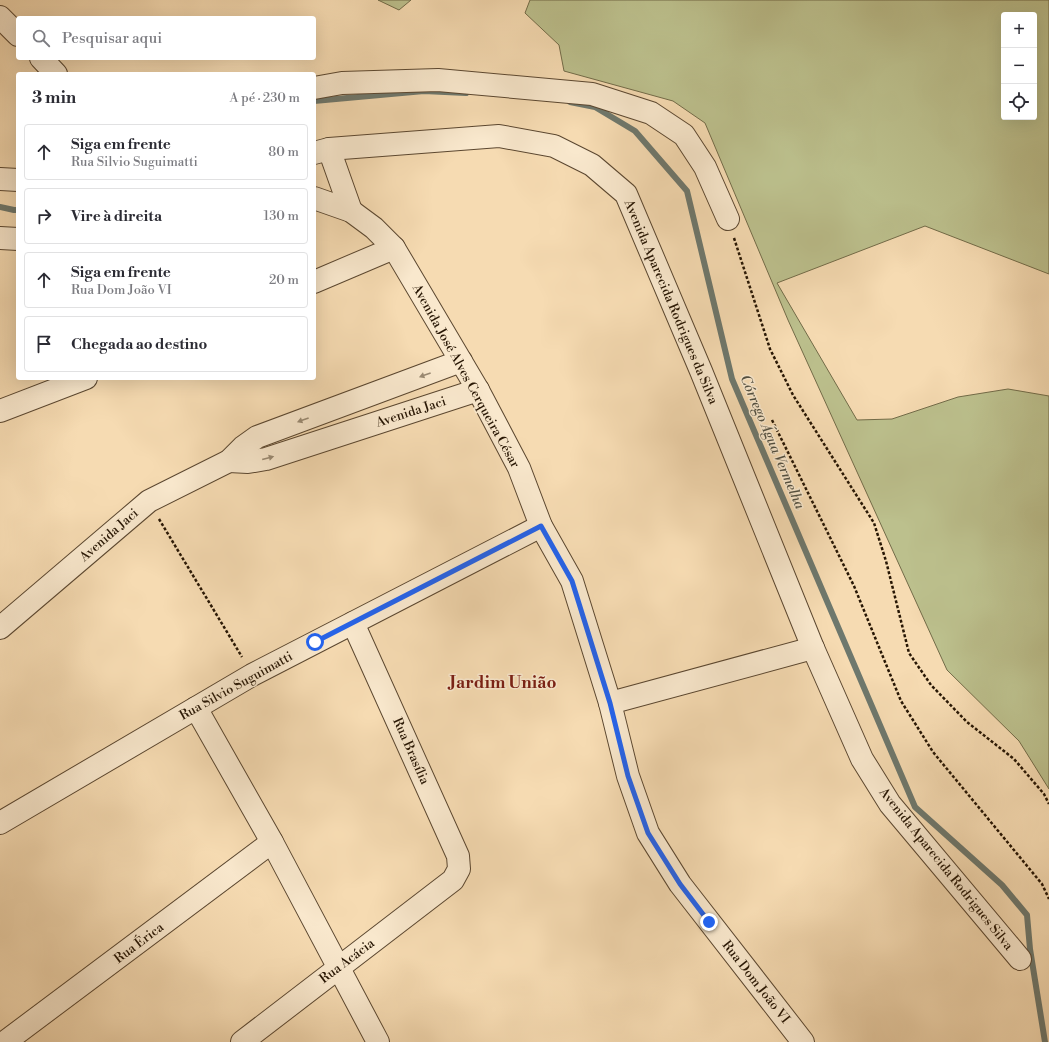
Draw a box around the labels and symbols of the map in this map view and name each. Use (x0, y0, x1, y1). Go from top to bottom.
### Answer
street label: Avenida Aparecida Rodrigues da Silva (620, 196, 722, 407)
street label: Avenida José Alves Cerqueira César (408, 281, 523, 471)
water label: Córrego Água Vermelha (736, 371, 810, 512)
one-way arrow (418, 372, 430, 378)
street label: Avenida Jaci (373, 393, 448, 431)
one-way arrow (296, 418, 308, 424)
one-way arrow (262, 455, 274, 461)
street label: Avenida Jaci (76, 505, 142, 566)
route start (306, 633, 324, 651)
street label: Rua Silvio Suguimatti (177, 648, 295, 724)
district label: Jardim União (448, 672, 556, 694)
street label: Rua Brasília (389, 715, 433, 787)
street label: Avenida Aparecida Rodrigues Silva (875, 784, 1017, 954)
route end (700, 913, 718, 931)
street label: Rua Érica (110, 918, 167, 967)
street label: Rua Acácia (316, 935, 378, 987)
street label: Rua Dom João VI (719, 937, 793, 1027)

